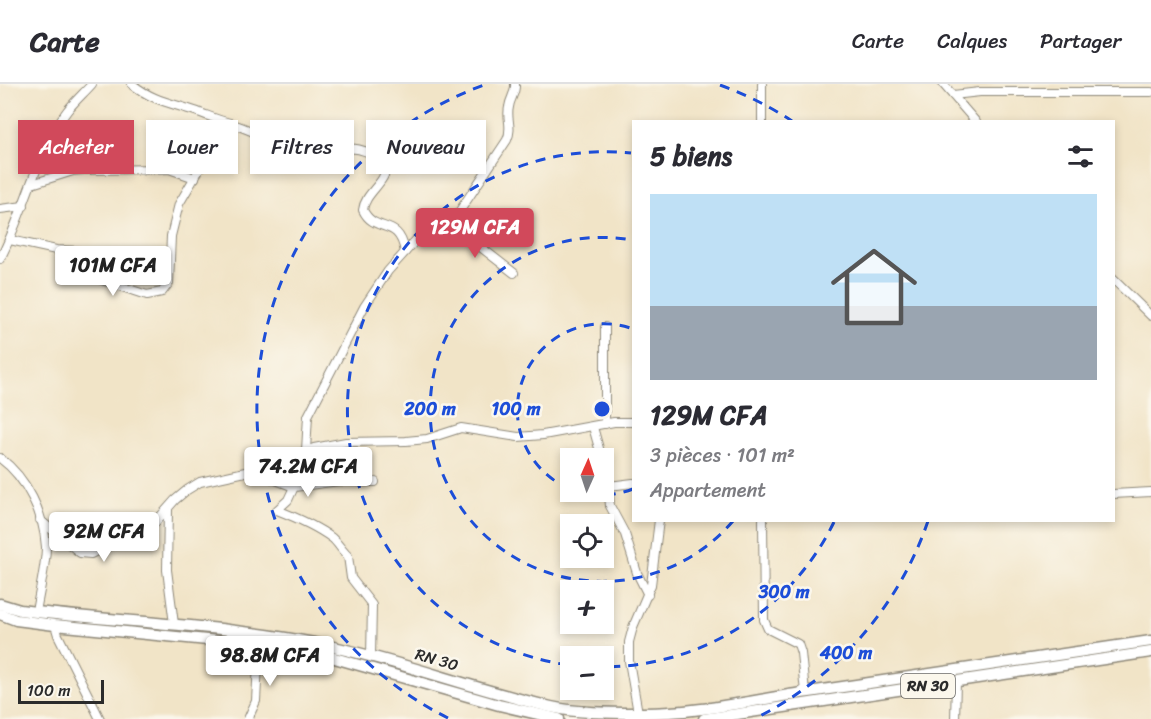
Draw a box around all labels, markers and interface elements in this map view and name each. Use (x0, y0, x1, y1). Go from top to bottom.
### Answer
text: Carte (30, 17, 100, 66)
text: Carte (852, 22, 904, 60)
text: Calques (937, 22, 1007, 60)
text: Partager (1040, 22, 1121, 60)
chip: Acheter (18, 120, 134, 174)
chip: Louer (146, 120, 238, 174)
chip: Filtres (250, 120, 354, 174)
chip: Nouveau (366, 120, 486, 174)
text: 5 biens (650, 133, 732, 179)
icon: filters (1064, 140, 1097, 173)
pin: 129M CFA (413, 208, 537, 259)
text: 129M CFA (430, 210, 520, 245)
icon: home (820, 233, 928, 341)
pin: 101M CFA (51, 246, 175, 297)
text: 101M CFA (69, 248, 157, 283)
text: 129M CFA (650, 392, 768, 438)
text: 200 m (403, 393, 456, 425)
text: 100 m (492, 393, 541, 425)
centre of rings (592, 399, 612, 419)
text: 3 pièces · 101 m² (650, 438, 795, 473)
pin: 74.2M CFA (239, 447, 377, 498)
north arrow (560, 448, 614, 502)
map controls (560, 448, 614, 700)
text: 74.2M CFA (258, 449, 358, 484)
text: Appartement (650, 473, 766, 508)
pin: 92M CFA (49, 512, 159, 563)
text: 92M CFA (63, 514, 145, 549)
button: locate (560, 514, 614, 568)
text: 300 m (757, 576, 810, 608)
button: + (560, 580, 614, 634)
pin: 98.8M CFA (201, 636, 339, 687)
text: 400 m (819, 637, 872, 669)
text: 98.8M CFA (220, 638, 320, 673)
street label: RN 30 (412, 639, 462, 679)
button: − (560, 646, 614, 700)
road number: RN 30 (901, 674, 955, 698)
text: 100 m (27, 676, 71, 705)
scale bar (18, 677, 104, 704)

